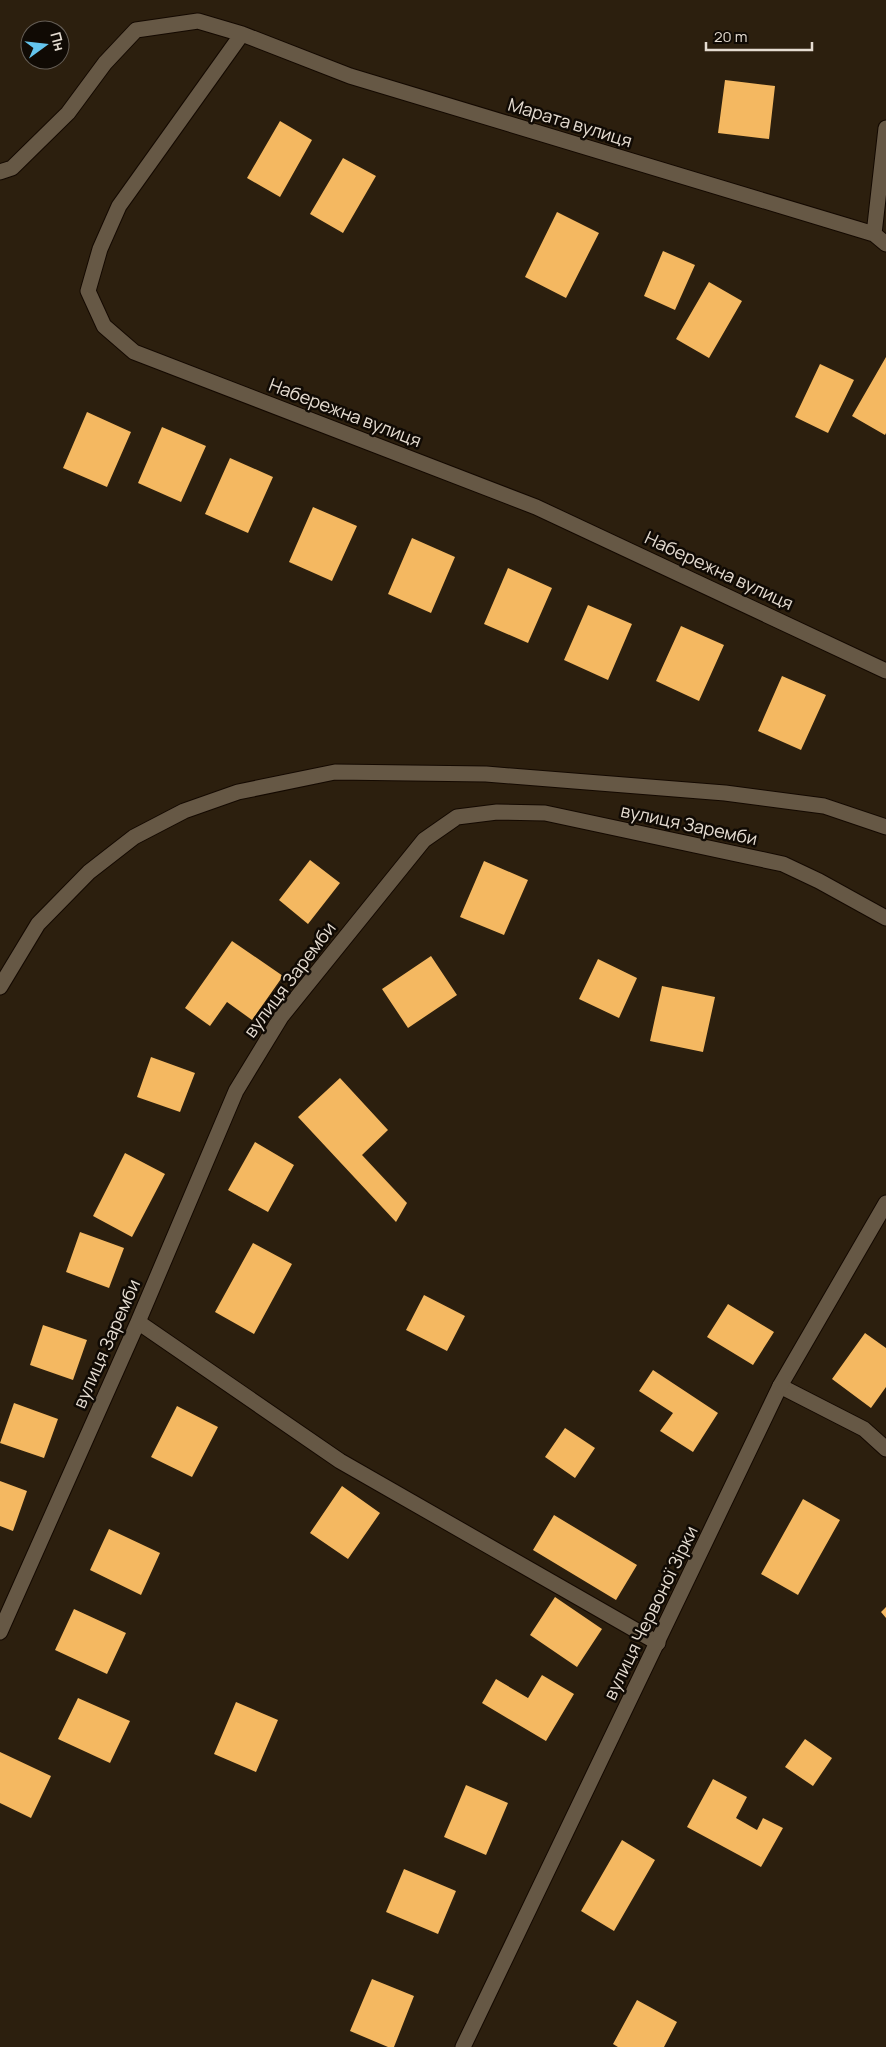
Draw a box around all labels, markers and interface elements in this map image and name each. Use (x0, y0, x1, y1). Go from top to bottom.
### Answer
north arrow (20, 20, 70, 70)
scale bar (706, 20, 812, 52)
text: 20 m (714, 26, 747, 47)
text: Пн (46, 30, 70, 53)
street label: Марата вулиця (505, 92, 635, 152)
street label: Набережна вулиця (266, 372, 425, 452)
street label: Набережна вулиця (641, 525, 798, 615)
street label: вулиця Заремби (619, 798, 760, 850)
street label: вулиця Заремби (238, 917, 341, 1042)
street label: вулиця Заремби (67, 1275, 145, 1412)
street label: вулиця Червоної Зірки (597, 1521, 703, 1704)

